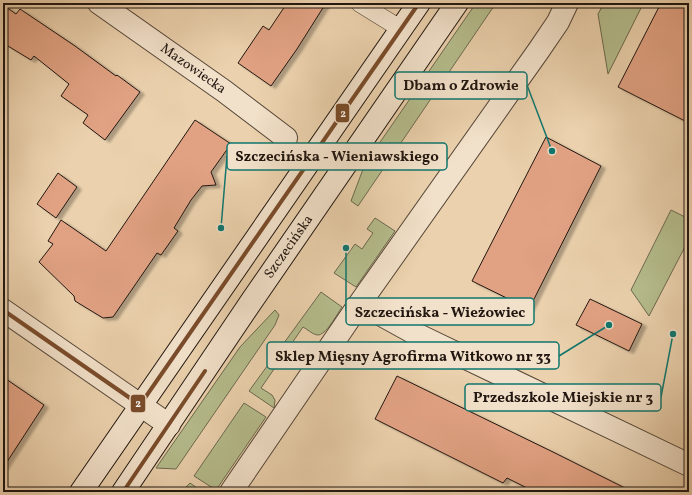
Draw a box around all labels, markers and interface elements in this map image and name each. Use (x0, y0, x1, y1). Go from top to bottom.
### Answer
street label: Mazowiecka (156, 39, 230, 99)
callout: Dbam o Zdrowie (395, 72, 527, 99)
text: Dbam o Zdrowie (403, 76, 519, 97)
line badge: 2 (335, 103, 350, 123)
text: 2 (340, 107, 346, 122)
callout: Szczecińska - Wieniawskiego (227, 143, 447, 170)
text: Szczecińska - Wieniawskiego (235, 147, 439, 168)
street label: Szczecińska (260, 211, 318, 283)
callout: Szczecińska - Wieżowiec (346, 298, 534, 325)
text: Szczecińska - Wieżowiec (355, 303, 525, 324)
callout: Sklep Mięsny Agrofirma Witkowo nr 33 (267, 342, 559, 369)
text: Sklep Mięsny Agrofirma Witkowo nr 33 (275, 347, 551, 368)
callout: Przedszkole Miejskie nr 3 (465, 384, 661, 411)
text: Przedszkole Miejskie nr 3 (473, 388, 653, 409)
line badge: 2 (130, 394, 146, 413)
text: 2 (135, 397, 141, 412)

